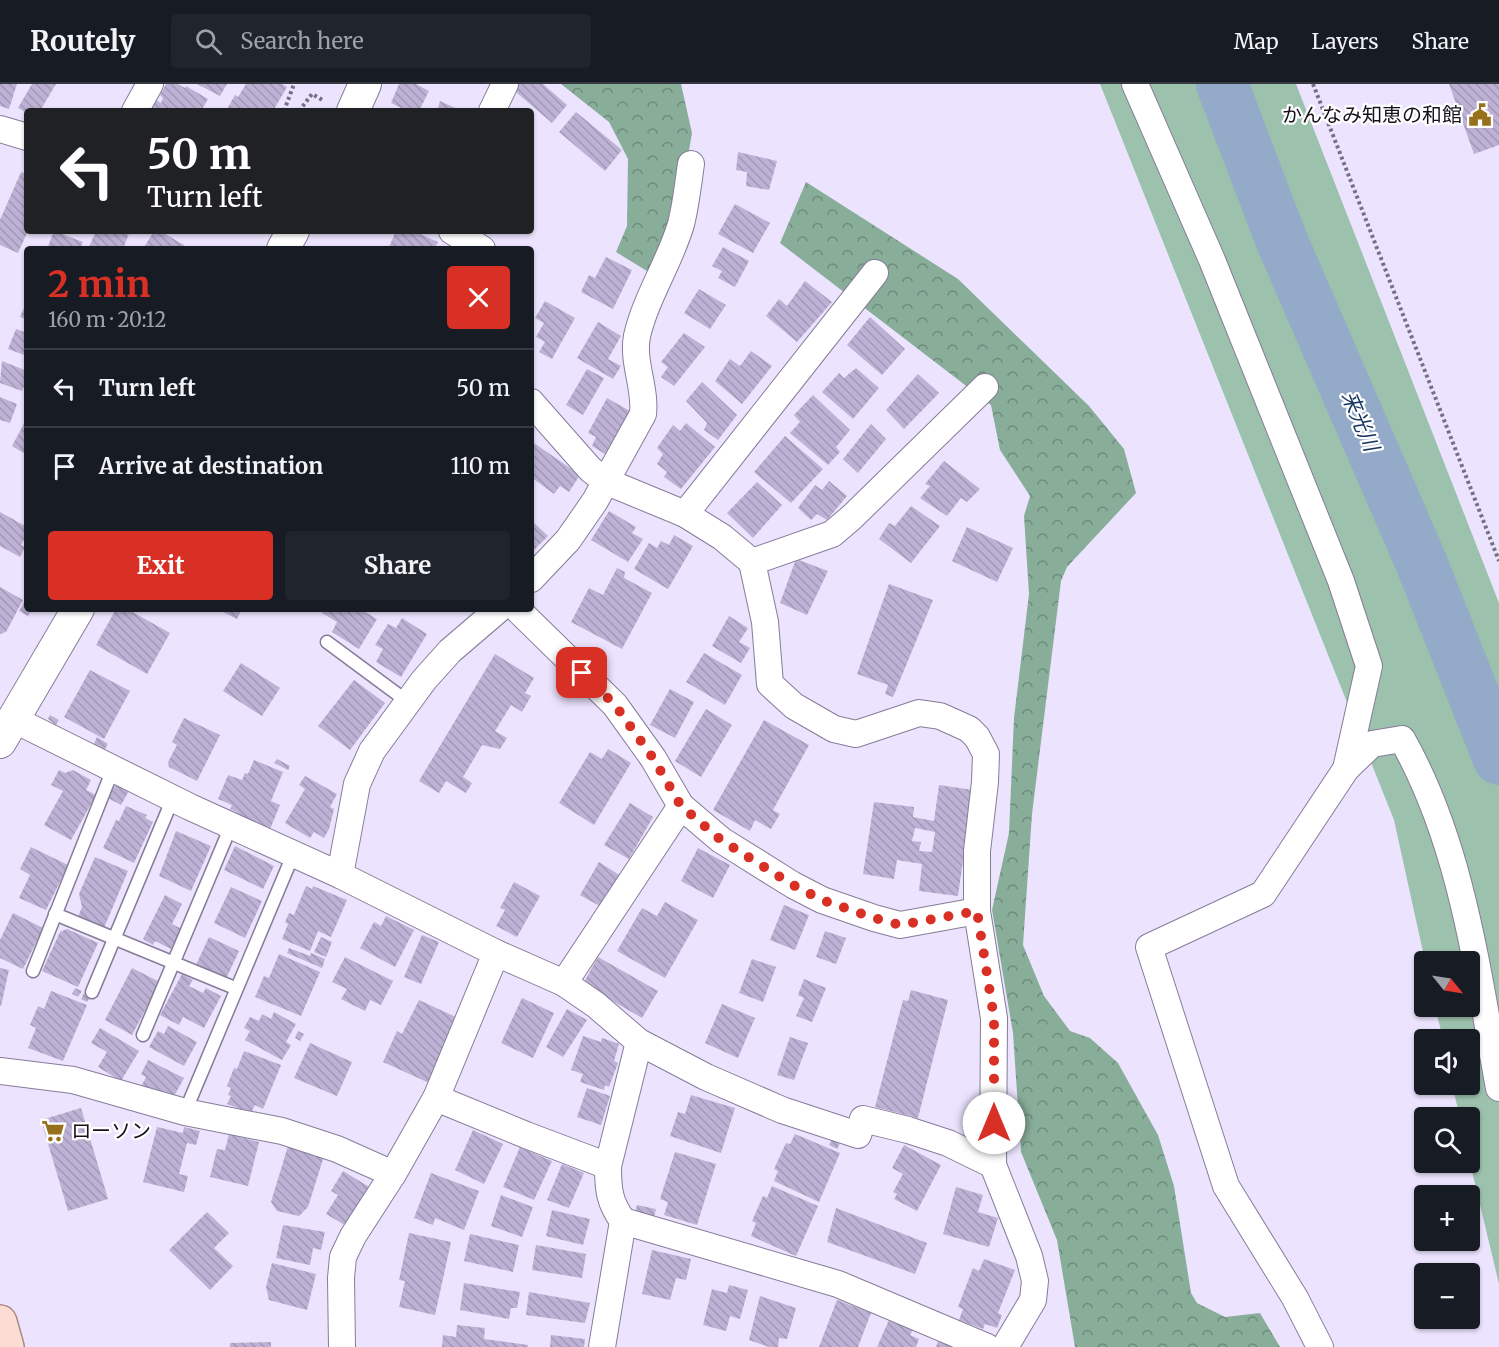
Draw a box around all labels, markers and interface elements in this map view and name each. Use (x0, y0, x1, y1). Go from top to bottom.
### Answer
search box (171, 14, 591, 68)
text: Routely (30, 23, 135, 59)
icon: search (192, 25, 225, 58)
text: Search here (240, 27, 364, 55)
text: Map (1234, 28, 1279, 55)
text: Layers (1312, 28, 1379, 55)
text: Share (1412, 28, 1469, 55)
place label: かんなみ知恵の和館 (1282, 102, 1462, 127)
public building icon: かんなみ知恵の和館 (1467, 102, 1493, 128)
text: 50 m (147, 128, 251, 180)
icon: left (48, 132, 126, 210)
text: Turn left (147, 180, 262, 214)
text: 2 min (48, 262, 151, 307)
button: close (447, 266, 510, 329)
text: 160 m · 20:12 (48, 307, 166, 332)
icon: left (48, 372, 81, 405)
text: Turn left (99, 374, 196, 402)
text: 50 m (456, 374, 510, 402)
water label: 来光川 (1336, 387, 1386, 457)
icon: arrive (48, 450, 81, 483)
text: Arrive at destination (99, 452, 323, 480)
text: 110 m (451, 452, 510, 480)
button: Exit (48, 531, 273, 600)
button: Share (285, 531, 510, 600)
pin (556, 647, 607, 698)
icon: arrive (565, 656, 598, 689)
north arrow (1414, 951, 1480, 1017)
map controls (1414, 951, 1480, 1329)
button: sound (1414, 1029, 1480, 1095)
position arrow (962, 1091, 1026, 1155)
button: search (1414, 1107, 1480, 1173)
supermarket icon: ローソン (40, 1118, 66, 1144)
place label: ローソン (71, 1118, 151, 1143)
button: + (1414, 1185, 1480, 1251)
button: − (1414, 1263, 1480, 1329)

